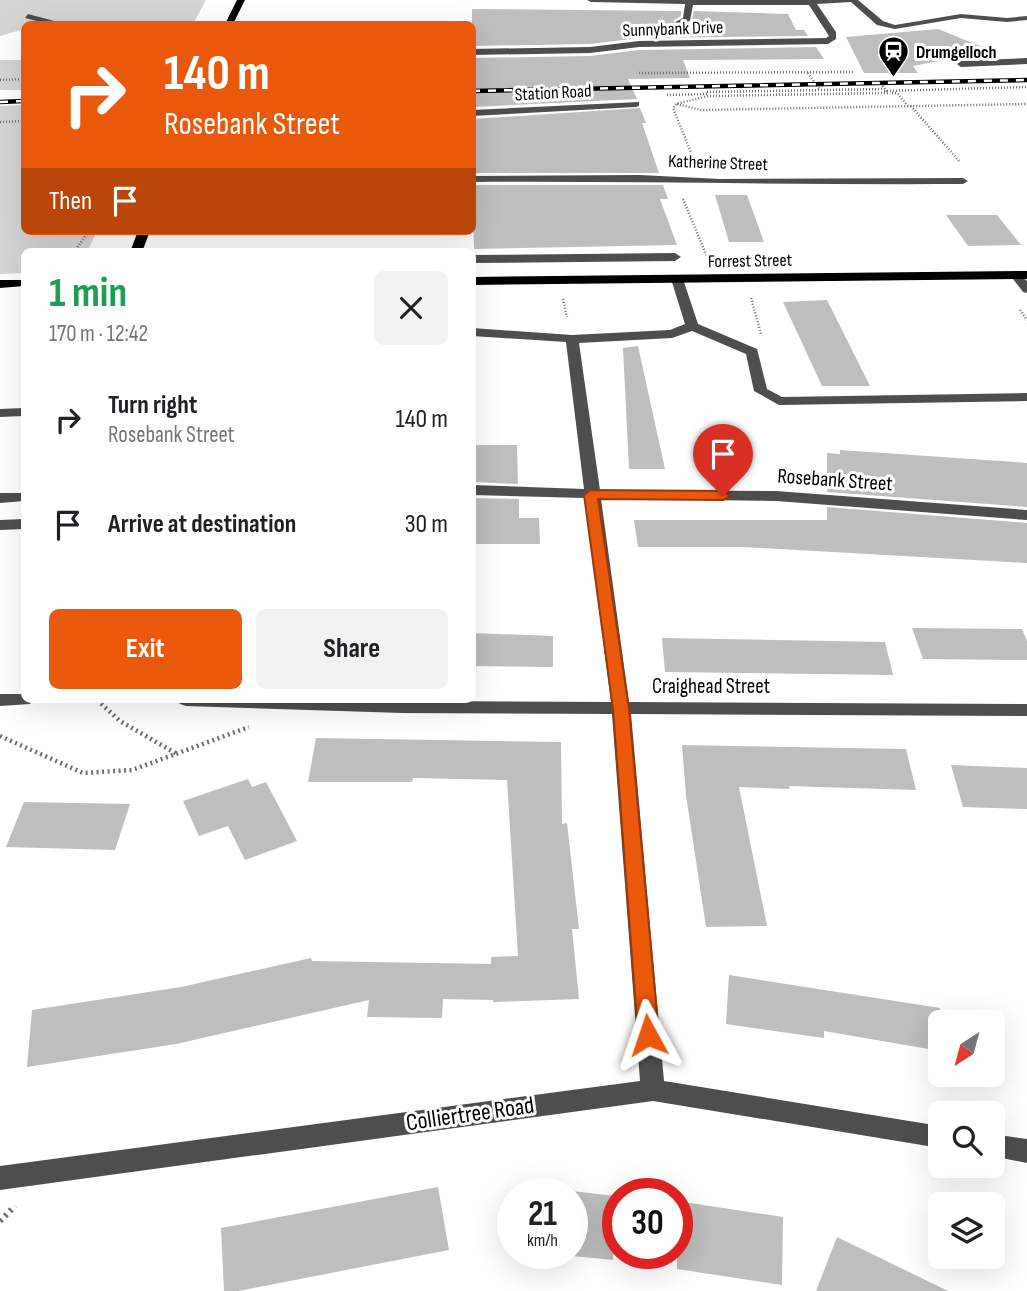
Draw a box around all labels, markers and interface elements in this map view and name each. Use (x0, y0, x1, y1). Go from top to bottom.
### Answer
street label: Sunnybank Drive (622, 17, 724, 41)
station icon: Drumgelloch (876, 35, 910, 79)
place label: Drumgelloch (916, 42, 997, 63)
text: 140 m (164, 45, 270, 104)
icon: right (49, 49, 140, 140)
street label: Station Road (514, 81, 592, 105)
text: Rosebank Street (164, 105, 340, 144)
street label: Katherine Street (668, 151, 769, 175)
icon: arrive (106, 182, 144, 220)
text: Then (49, 186, 92, 217)
street label: Forrest Street (708, 250, 793, 272)
text: 1 min (49, 268, 127, 319)
button: close (374, 271, 448, 345)
text: 170 m · 12:42 (49, 320, 148, 348)
text: Turn right (108, 390, 197, 421)
icon: right (49, 401, 87, 439)
text: 140 m (396, 404, 448, 435)
text: Rosebank Street (108, 421, 235, 449)
pin (693, 424, 753, 496)
icon: arrive (704, 435, 742, 473)
street label: Rosebank Street (776, 463, 894, 497)
icon: arrive (49, 506, 87, 544)
text: Arrive at destination (108, 509, 296, 540)
text: 30 m (405, 509, 448, 540)
button: Exit (49, 609, 242, 689)
button: Share (256, 609, 448, 689)
street label: Craighead Street (652, 674, 770, 699)
position arrow (611, 998, 685, 1072)
north arrow (928, 1010, 1004, 1087)
map controls (928, 1010, 1005, 1269)
street label: Colliertree Road (404, 1091, 536, 1137)
button: search (928, 1101, 1005, 1178)
speed limit sign: 30 (602, 1178, 693, 1269)
button: layers (928, 1192, 1005, 1269)
text: 21 (528, 1193, 557, 1236)
text: km/h (527, 1230, 558, 1251)

